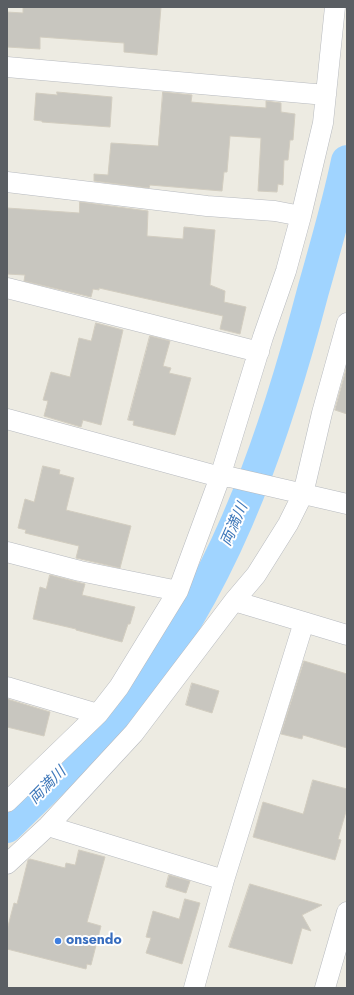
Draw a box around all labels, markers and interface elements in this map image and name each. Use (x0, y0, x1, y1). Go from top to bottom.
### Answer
water label: 両満川 (218, 501, 252, 549)
water label: 両満川 (26, 764, 70, 808)
place label: onsendo (66, 933, 122, 949)
marker: onsendo (53, 936, 63, 946)

